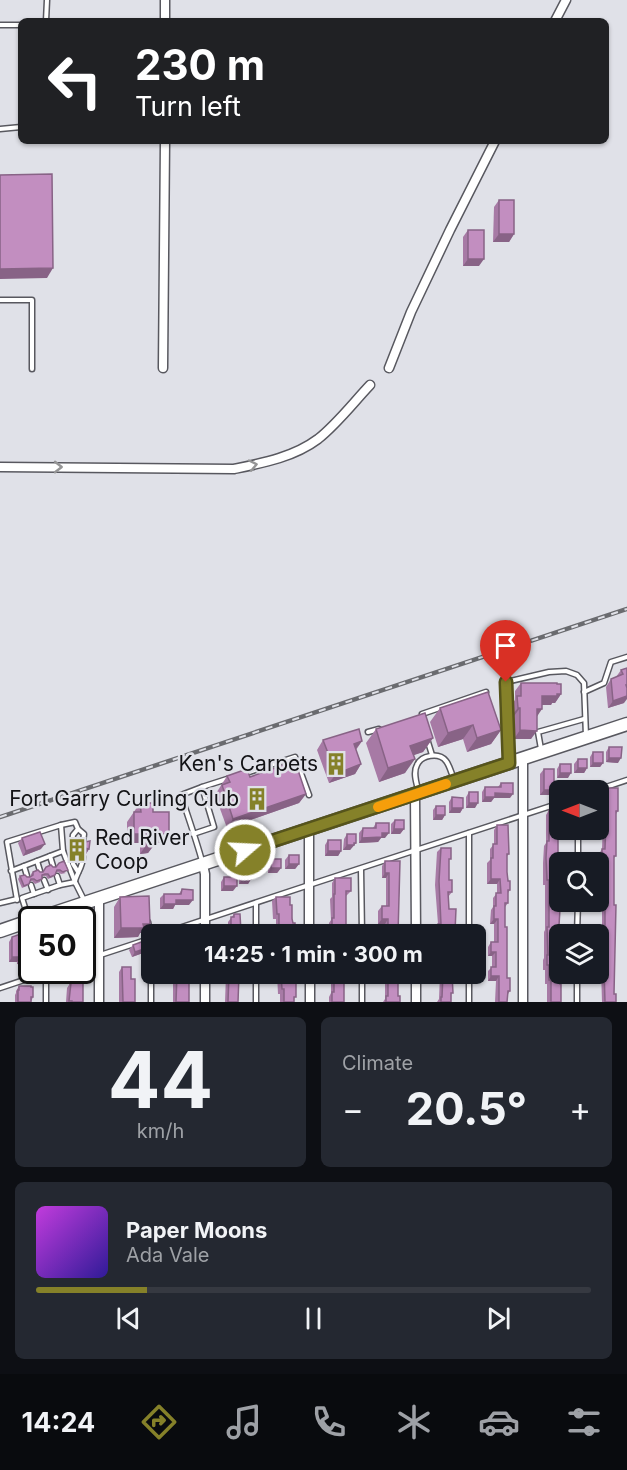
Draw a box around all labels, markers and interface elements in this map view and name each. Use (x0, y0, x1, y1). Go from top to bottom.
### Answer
text: 230 m (135, 39, 265, 90)
icon: left (36, 42, 114, 120)
text: Turn left (135, 90, 241, 123)
one-way arrow (248, 459, 258, 472)
one-way arrow (54, 461, 63, 473)
pin (480, 620, 531, 682)
icon: arrive (489, 629, 522, 662)
place label: Ken's Carpets (179, 751, 318, 776)
building icon: Ken's Carpets (323, 751, 349, 777)
north arrow (549, 780, 609, 840)
map controls (549, 780, 609, 984)
place label: Fort Garry Curling Club (9, 786, 239, 811)
building icon: Fort Garry Curling Club (244, 786, 270, 812)
position arrow (213, 818, 277, 882)
place label: Red River Coop (95, 825, 189, 874)
building icon: Red River Coop (64, 837, 90, 863)
button: search (549, 852, 609, 912)
speed limit sign: 50 (18, 906, 96, 984)
button: layers (549, 924, 609, 984)
text: 14:25 · 1 min · 300 m (204, 941, 423, 967)
text: 44 (108, 1032, 213, 1127)
text: Climate (342, 1051, 413, 1075)
text: 20.5° (406, 1081, 527, 1136)
text: − (342, 1089, 364, 1129)
text: + (569, 1089, 591, 1129)
text: km/h (137, 1119, 184, 1143)
text: Paper Moons (126, 1217, 267, 1243)
text: Ada Vale (126, 1243, 209, 1267)
icon: previous (112, 1302, 145, 1335)
icon: pause (297, 1302, 330, 1335)
icon: next (482, 1302, 515, 1335)
icon: directions (138, 1401, 180, 1443)
icon: music (223, 1401, 265, 1443)
icon: phone (308, 1401, 350, 1443)
icon: climate (393, 1401, 435, 1443)
icon: car (478, 1401, 520, 1443)
icon: filters (563, 1401, 605, 1443)
text: 14:24 (22, 1406, 95, 1439)

